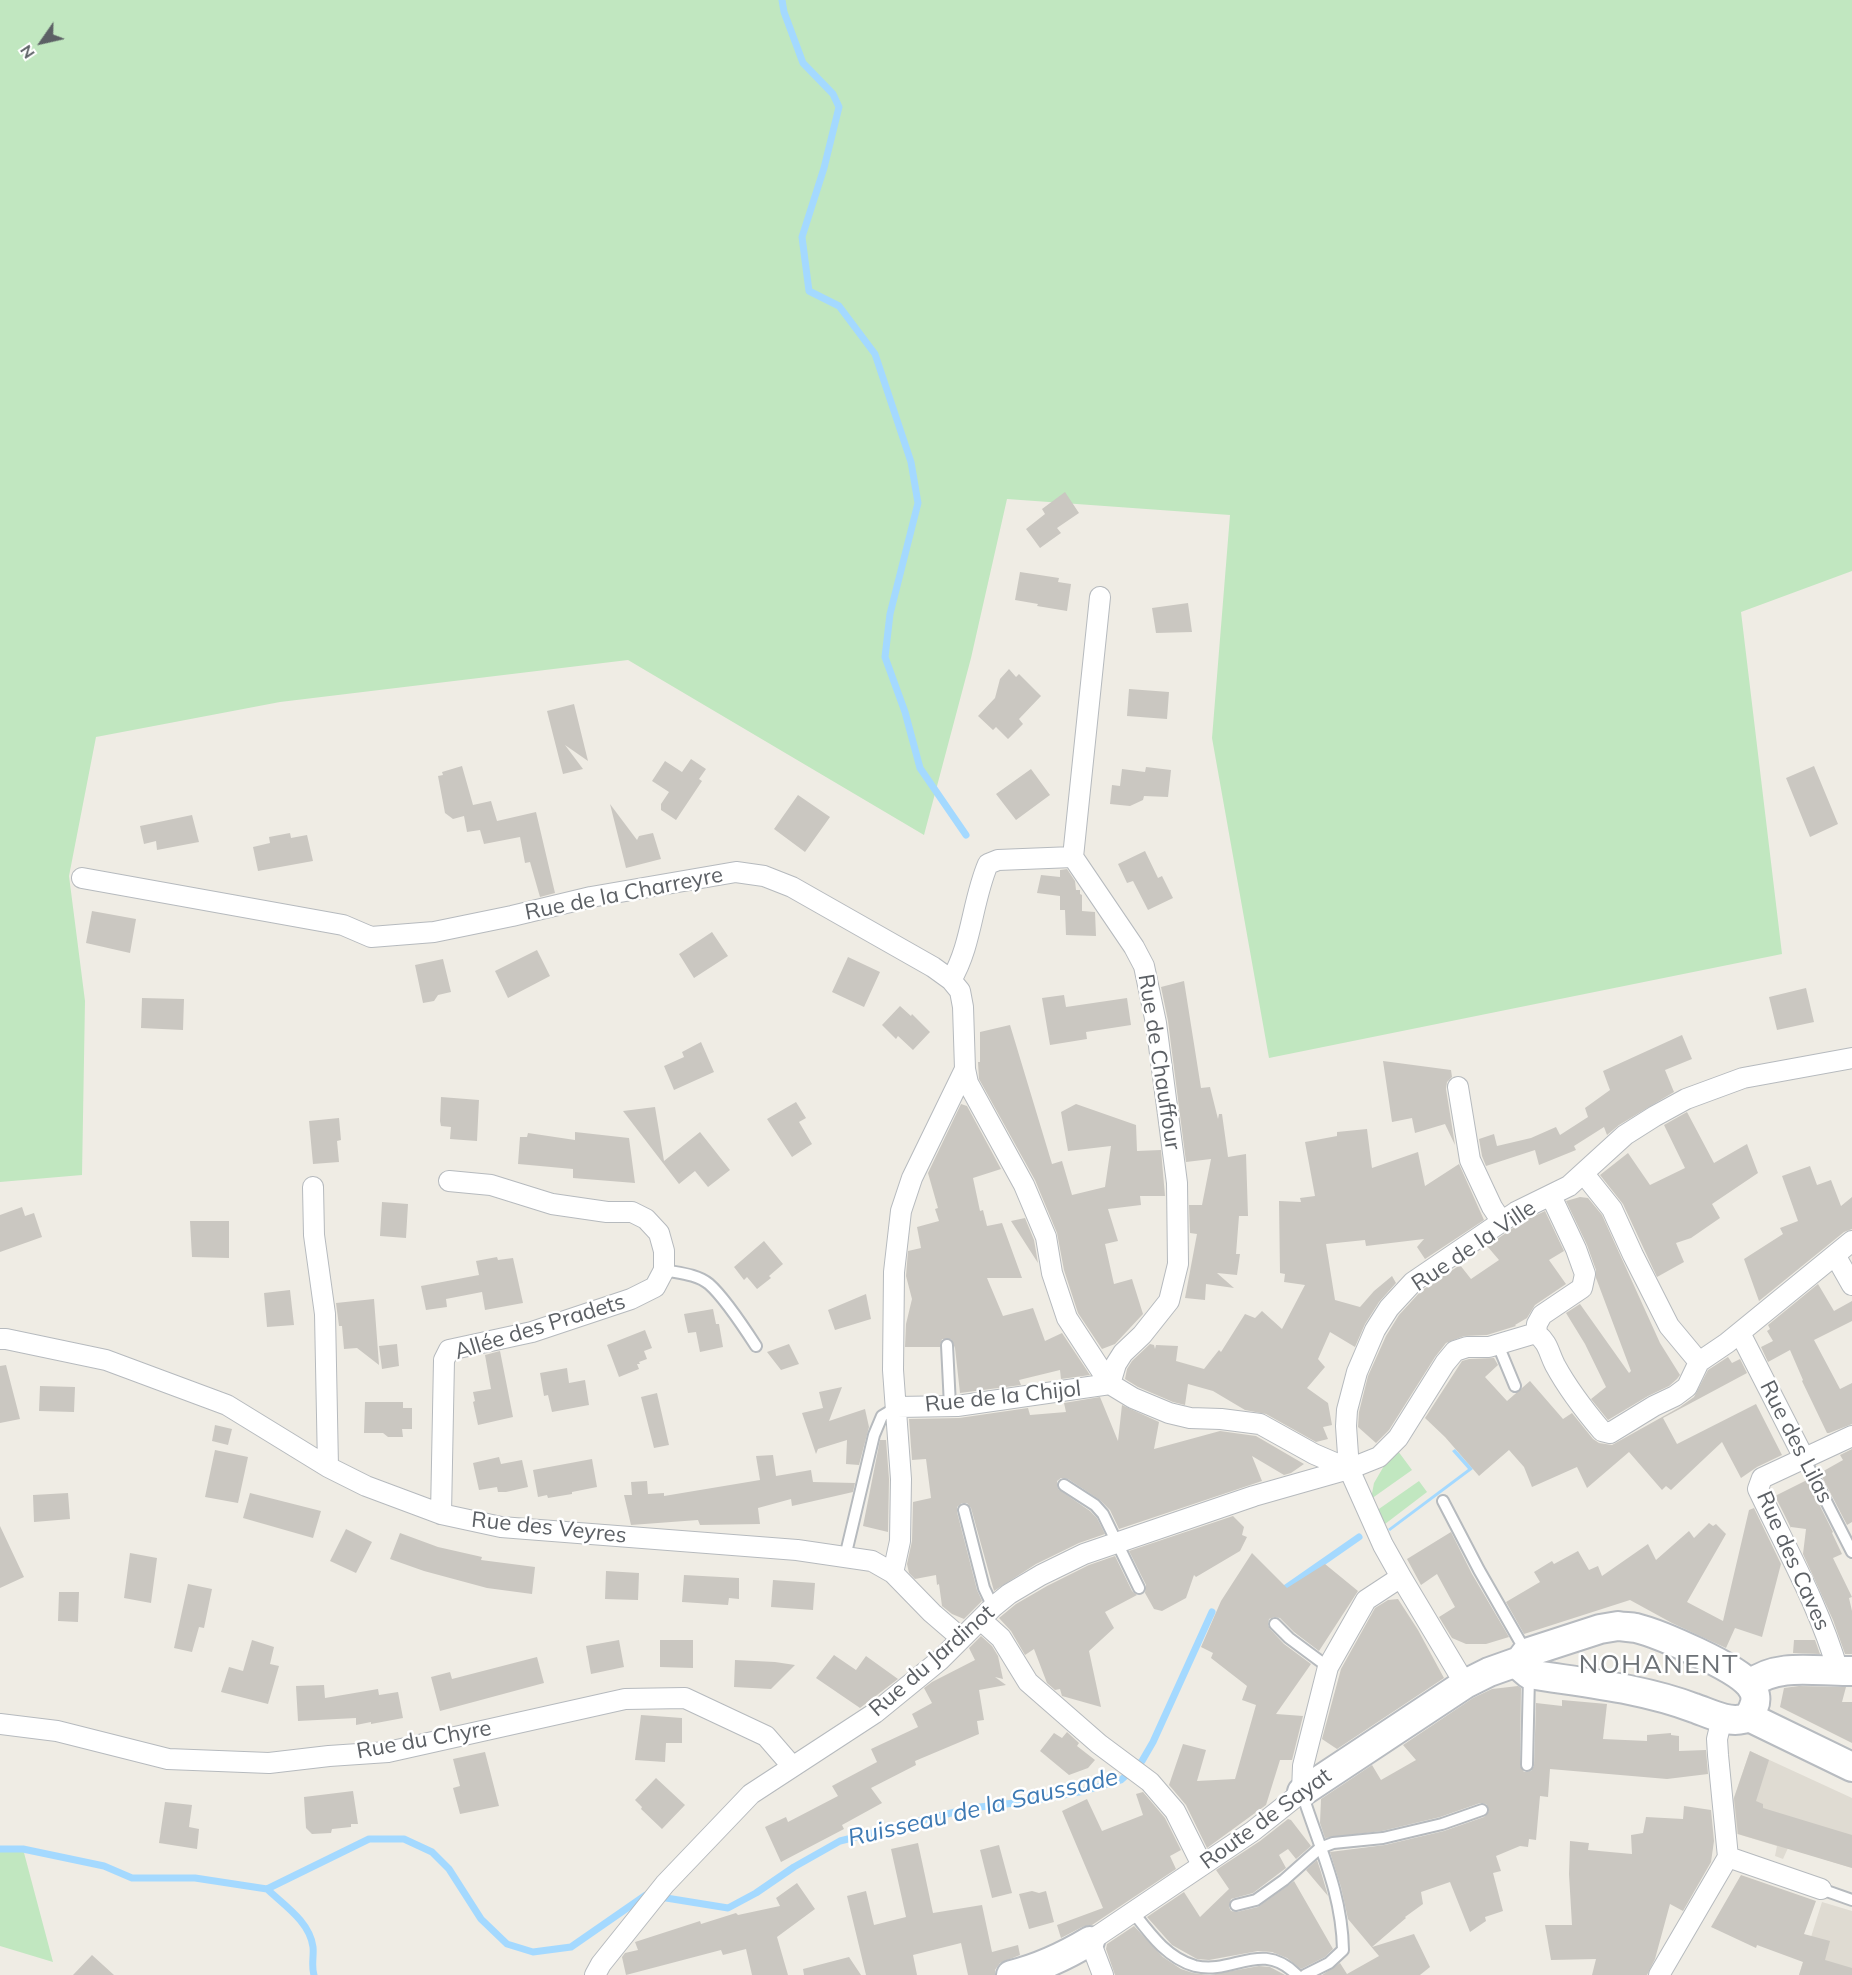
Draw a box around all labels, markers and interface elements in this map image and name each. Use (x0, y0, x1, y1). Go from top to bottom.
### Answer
north arrow (12, 12, 72, 72)
text: N (15, 41, 39, 63)
street label: Rue de la Charreyre (523, 862, 725, 926)
street label: Rue de Chauffour (1132, 972, 1186, 1152)
street label: Rue de la Ville (1407, 1195, 1541, 1297)
street label: Allée des Pradets (451, 1288, 629, 1366)
street label: Rue de la Chijol (924, 1376, 1082, 1418)
street label: Rue des Lilas (1754, 1376, 1838, 1508)
street label: Rue des Caves (1751, 1487, 1835, 1635)
street label: Rue des Veyres (470, 1507, 628, 1549)
street label: Rue du Jardinot (864, 1600, 1000, 1722)
district label: NOHANENT (1579, 1649, 1739, 1681)
street label: Rue du Chyre (354, 1715, 494, 1765)
water label: Ruisseau de la Saussade (845, 1763, 1121, 1853)
street label: Route de Sayat (1195, 1763, 1337, 1875)

